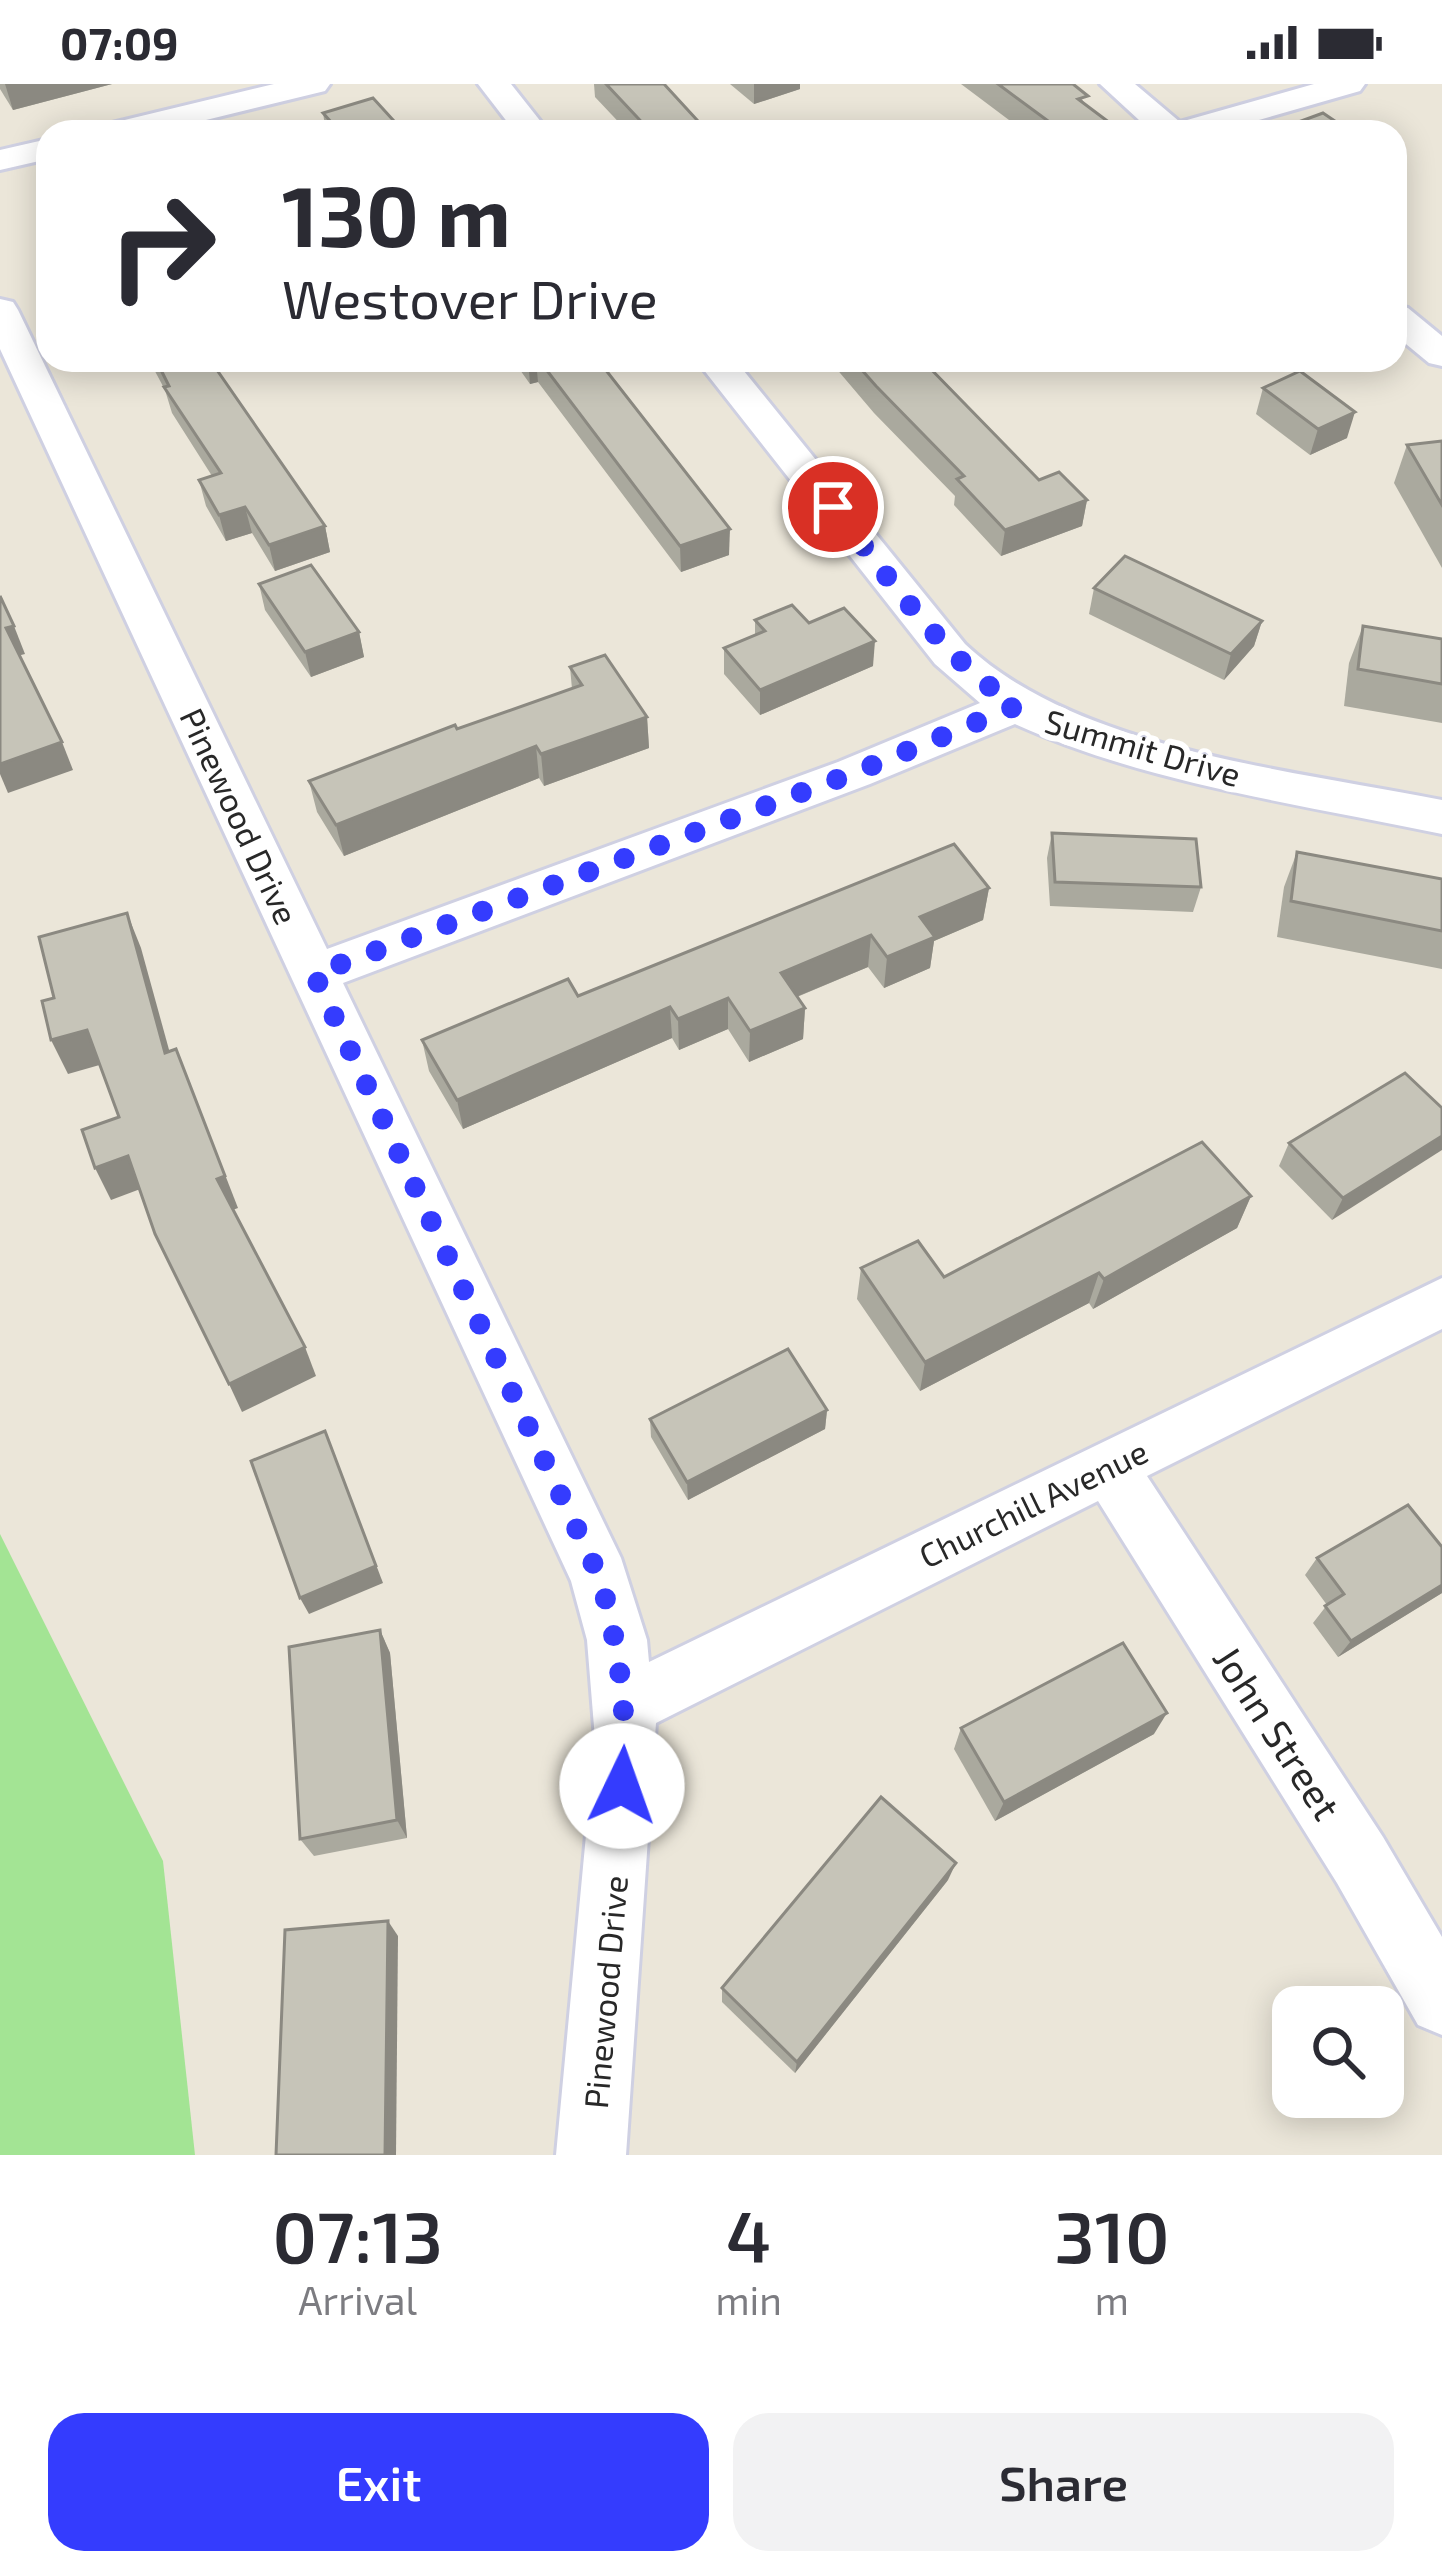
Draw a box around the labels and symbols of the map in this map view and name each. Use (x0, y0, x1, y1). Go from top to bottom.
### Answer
pin (782, 456, 884, 558)
street label: Summit Drive (1041, 700, 1245, 794)
street label: Pinewood Drive (172, 702, 308, 930)
street label: Churchill Avenue (912, 1430, 1154, 1576)
street label: John Street (1204, 1636, 1352, 1828)
position arrow (559, 1723, 685, 1849)
street label: Pinewood Drive (575, 1874, 635, 2110)

